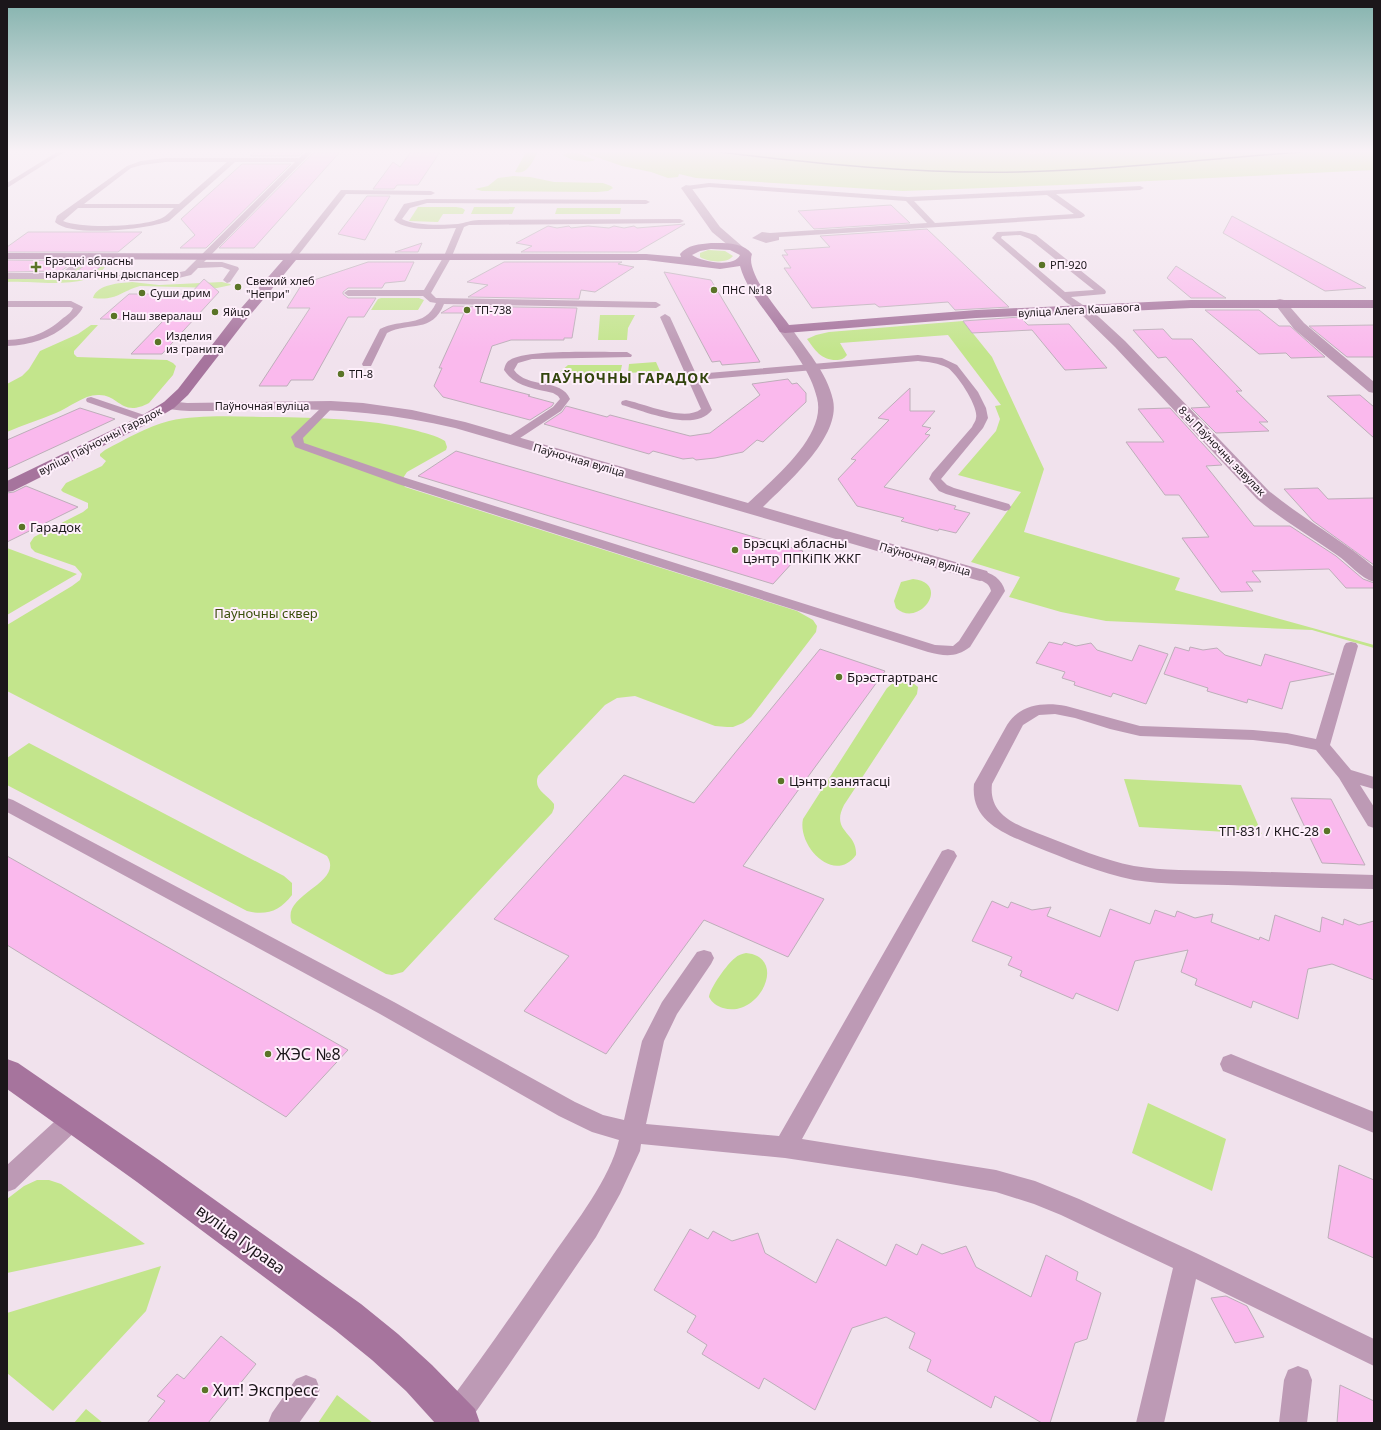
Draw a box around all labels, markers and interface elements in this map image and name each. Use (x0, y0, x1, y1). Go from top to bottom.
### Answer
place label: Брэсцкі абласны наркалагічны дыспансер (45, 253, 179, 281)
place label: РП-920 (1050, 257, 1087, 272)
marker: РП-920 (1037, 260, 1047, 270)
marker: Брэсцкі абласны наркалагічны дыспансер (30, 261, 42, 273)
place label: Свежий хлеб "Непри" (246, 273, 315, 301)
marker: Свежий хлеб "Непри" (233, 282, 243, 292)
place label: ПНС №18 (722, 282, 772, 297)
place label: Суши дрим (150, 285, 211, 300)
marker: ПНС №18 (709, 285, 719, 295)
marker: Суши дрим (137, 288, 147, 298)
street label: вуліца Алега Кашавога (1018, 299, 1140, 320)
place label: ТП-738 (475, 302, 512, 317)
place label: Яйцо (223, 304, 250, 319)
marker: ТП-738 (462, 305, 472, 315)
marker: Яйцо (210, 307, 220, 317)
place label: Наш звералаш (122, 308, 202, 323)
marker: Наш звералаш (109, 311, 119, 321)
place label: Изделия из гранита (166, 328, 224, 356)
marker: Изделия из гранита (153, 337, 163, 347)
place label: ТП-8 (349, 366, 373, 381)
district label: ПАЎНОЧНЫ ГАРАДОК (540, 368, 710, 387)
marker: ТП-8 (336, 369, 346, 379)
street label: Паўночная вуліца (215, 398, 309, 413)
street label: вуліца Паўночны Гарадок (36, 403, 164, 478)
street label: 8-ы Паўночны завулак (1176, 403, 1269, 499)
street label: Паўночная вуліца (532, 439, 627, 480)
place label: Гарадок (30, 518, 81, 536)
marker: Гарадок (17, 522, 27, 532)
place label: Брэсцкі абласны цэнтр ППКіПК ЖКГ (743, 534, 861, 567)
street label: Паўночная вуліца (878, 538, 973, 579)
marker: Брэсцкі абласны цэнтр ППКіПК ЖКГ (730, 545, 740, 555)
park label: Паўночны сквер (214, 604, 318, 622)
place label: Брэстгартранс (847, 668, 938, 686)
marker: Брэстгартранс (834, 672, 844, 682)
place label: Цэнтр занятасці (789, 772, 890, 790)
marker: Цэнтр занятасці (776, 776, 786, 786)
place label: ТП-831 / КНС-28 (1219, 822, 1319, 840)
marker: ТП-831 / КНС-28 (1322, 826, 1332, 836)
place label: ЖЭС №8 (276, 1043, 341, 1065)
marker: ЖЭС №8 (263, 1049, 273, 1059)
street label: вуліца Гурава (192, 1199, 290, 1279)
place label: Хит! Экспресс (213, 1379, 319, 1401)
marker: Хит! Экспресс (200, 1385, 210, 1395)

